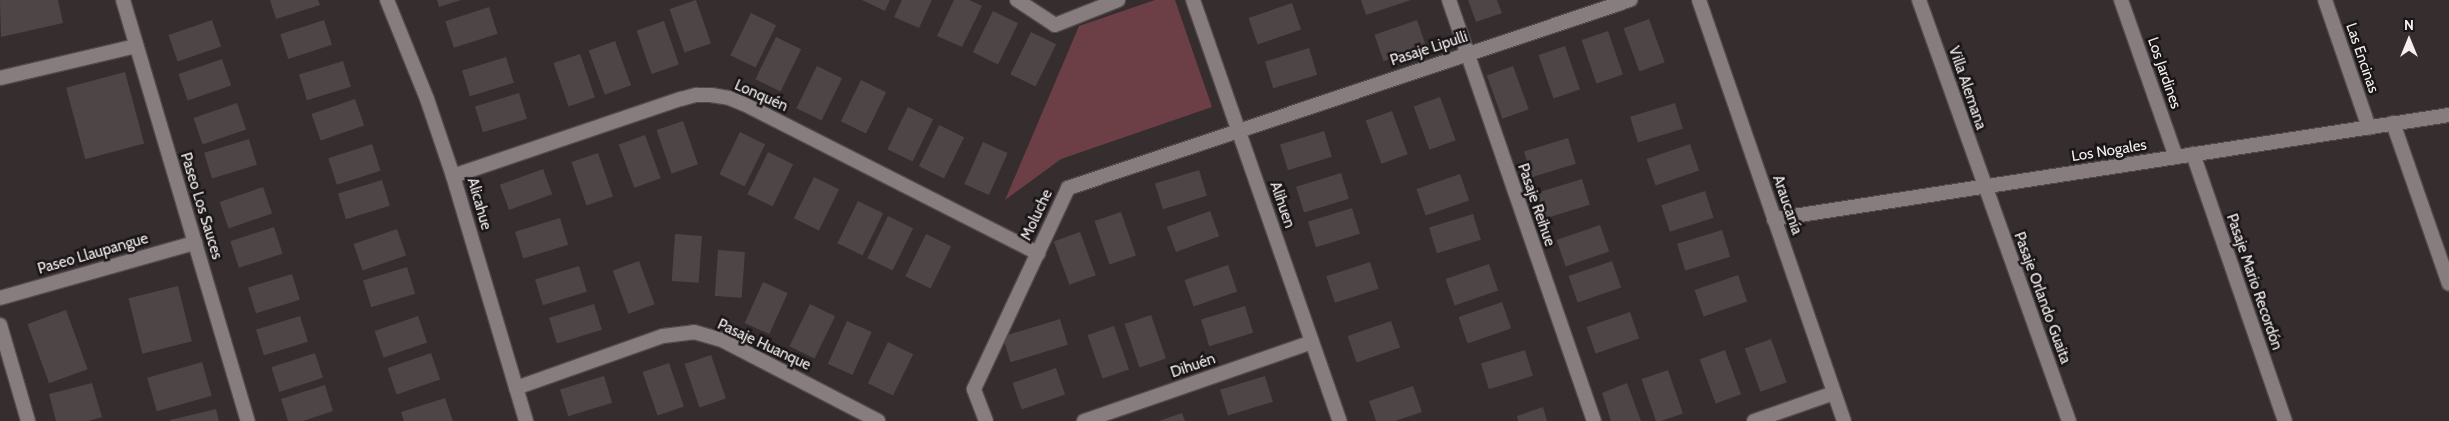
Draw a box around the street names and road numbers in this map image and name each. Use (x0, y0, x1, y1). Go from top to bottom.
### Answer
street label: Las Encinas (2342, 21, 2382, 95)
street label: Pasaje Lipulli (1388, 28, 1470, 70)
street label: Los Jardines (2143, 35, 2185, 111)
street label: Villa Alemana (1944, 44, 1990, 132)
street label: Lonquén (732, 76, 790, 116)
street label: Los Nogales (2070, 136, 2148, 166)
street label: Paseo Los Sauces (176, 150, 226, 262)
street label: Pasaje Reihue (1513, 161, 1559, 249)
street label: Araucanía (1768, 173, 1806, 237)
street label: Alicahue (463, 176, 495, 232)
street label: Alihuen (1266, 179, 1298, 231)
street label: Moluche (1017, 187, 1057, 243)
street label: Pasaje Mario Recordón (2222, 211, 2286, 353)
street label: Paseo Llaupangue (36, 230, 150, 278)
street label: Pasaje Orlando Guaita (2010, 230, 2074, 366)
street label: Pasaje Huanque (714, 316, 814, 374)
street label: Dihuén (1168, 350, 1218, 382)

